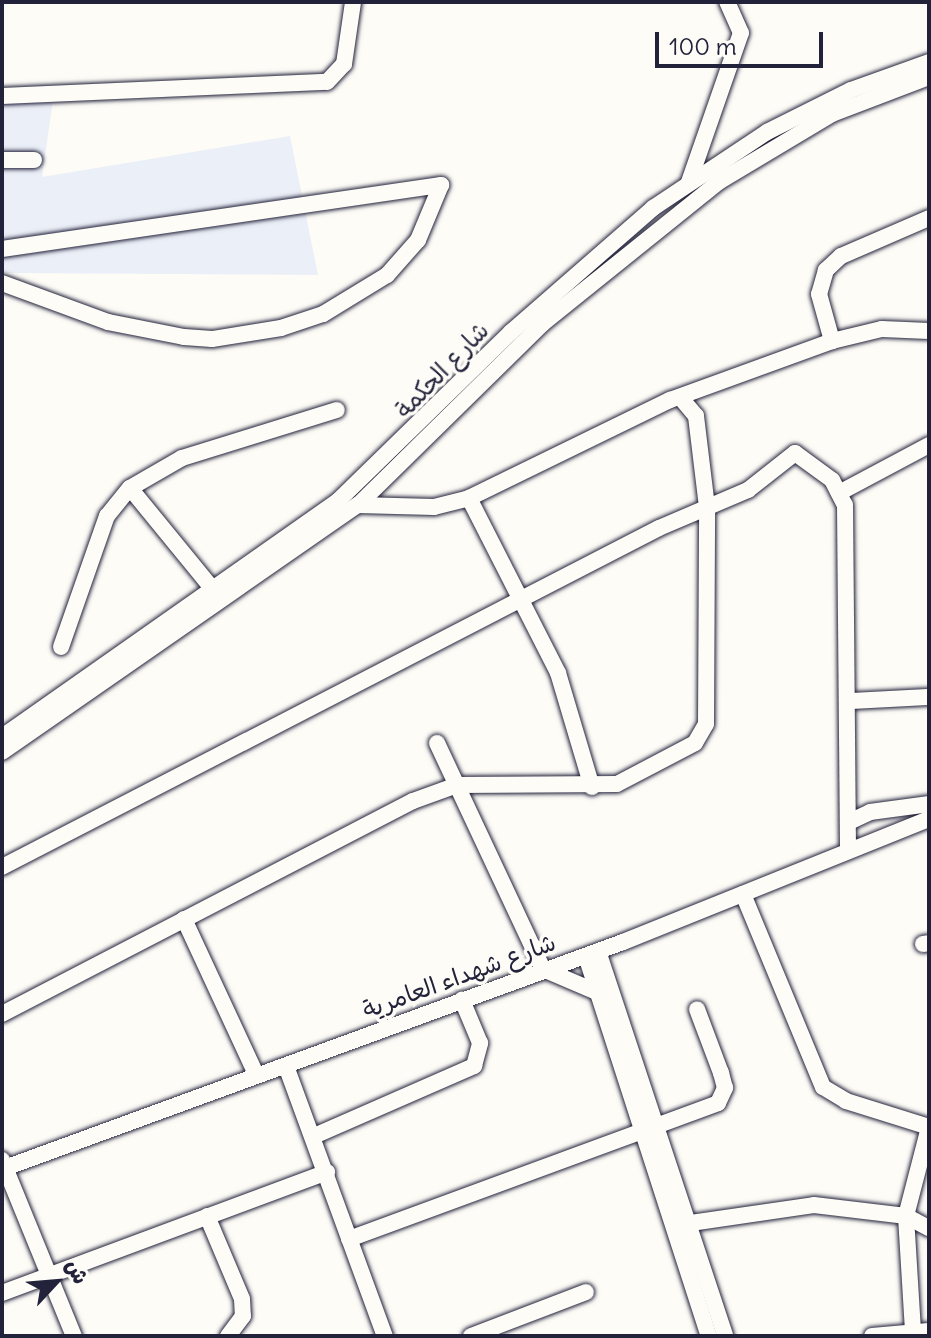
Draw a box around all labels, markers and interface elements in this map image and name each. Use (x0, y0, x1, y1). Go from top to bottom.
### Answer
scale bar (659, 16, 827, 66)
text: 100 m (669, 31, 737, 61)
street label: شارع الحكمة (389, 316, 495, 424)
street label: شارع شهداء العامرية (358, 928, 560, 1024)
north arrow (16, 1242, 96, 1322)
text: ش (60, 1254, 95, 1288)

